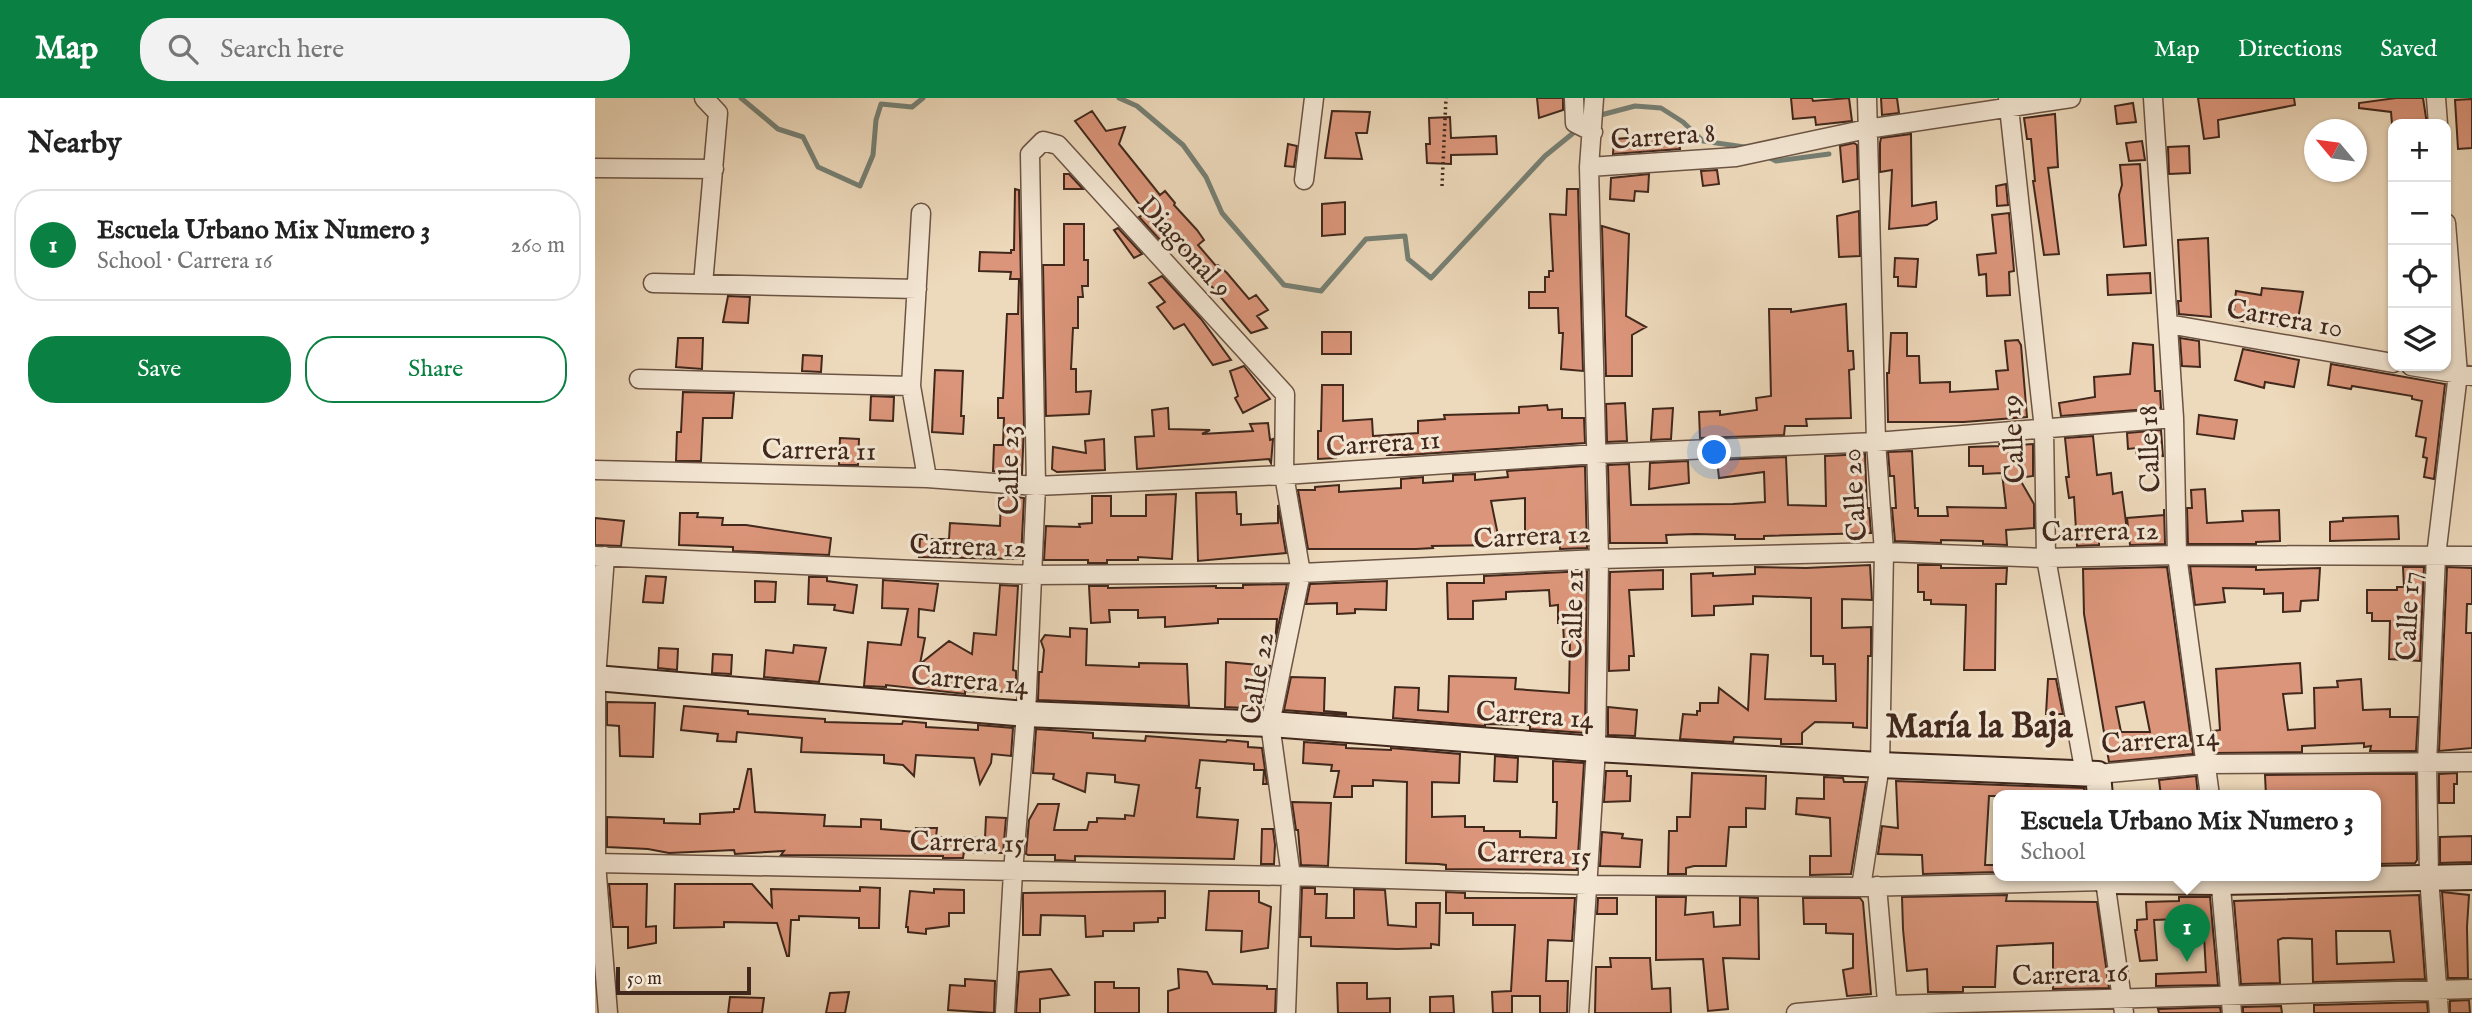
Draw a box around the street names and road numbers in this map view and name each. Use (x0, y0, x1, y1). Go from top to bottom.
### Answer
street label: Carrera 8 (1610, 116, 1717, 159)
street label: Diagonal 9 (1129, 189, 1239, 306)
street label: Carrera 10 (2223, 292, 2346, 347)
street label: Calle 19 (1995, 394, 2034, 484)
street label: Calle 18 (2131, 404, 2170, 493)
street label: Carrera 11 (1325, 423, 1442, 466)
street label: Calle 23 (993, 425, 1028, 515)
street label: Carrera 11 (761, 433, 877, 470)
street label: Calle 20 (1835, 447, 1876, 543)
street label: Carrera 12 (2041, 514, 2159, 551)
street label: Carrera 12 (1472, 517, 1592, 558)
street label: Carrera 12 (909, 528, 1027, 567)
street label: Calle 21 (1556, 569, 1593, 659)
street label: Calle 17 (2390, 570, 2429, 662)
street label: Calle 22 (1234, 630, 1283, 727)
street label: Carrera 14 (909, 659, 1030, 704)
street label: Carrera 14 (1475, 695, 1595, 738)
street label: Carrera 14 (2100, 720, 2221, 763)
street label: Carrera 15 (909, 825, 1025, 862)
street label: Carrera 15 (1476, 836, 1592, 875)
street label: Carrera 16 (2011, 956, 2130, 995)

